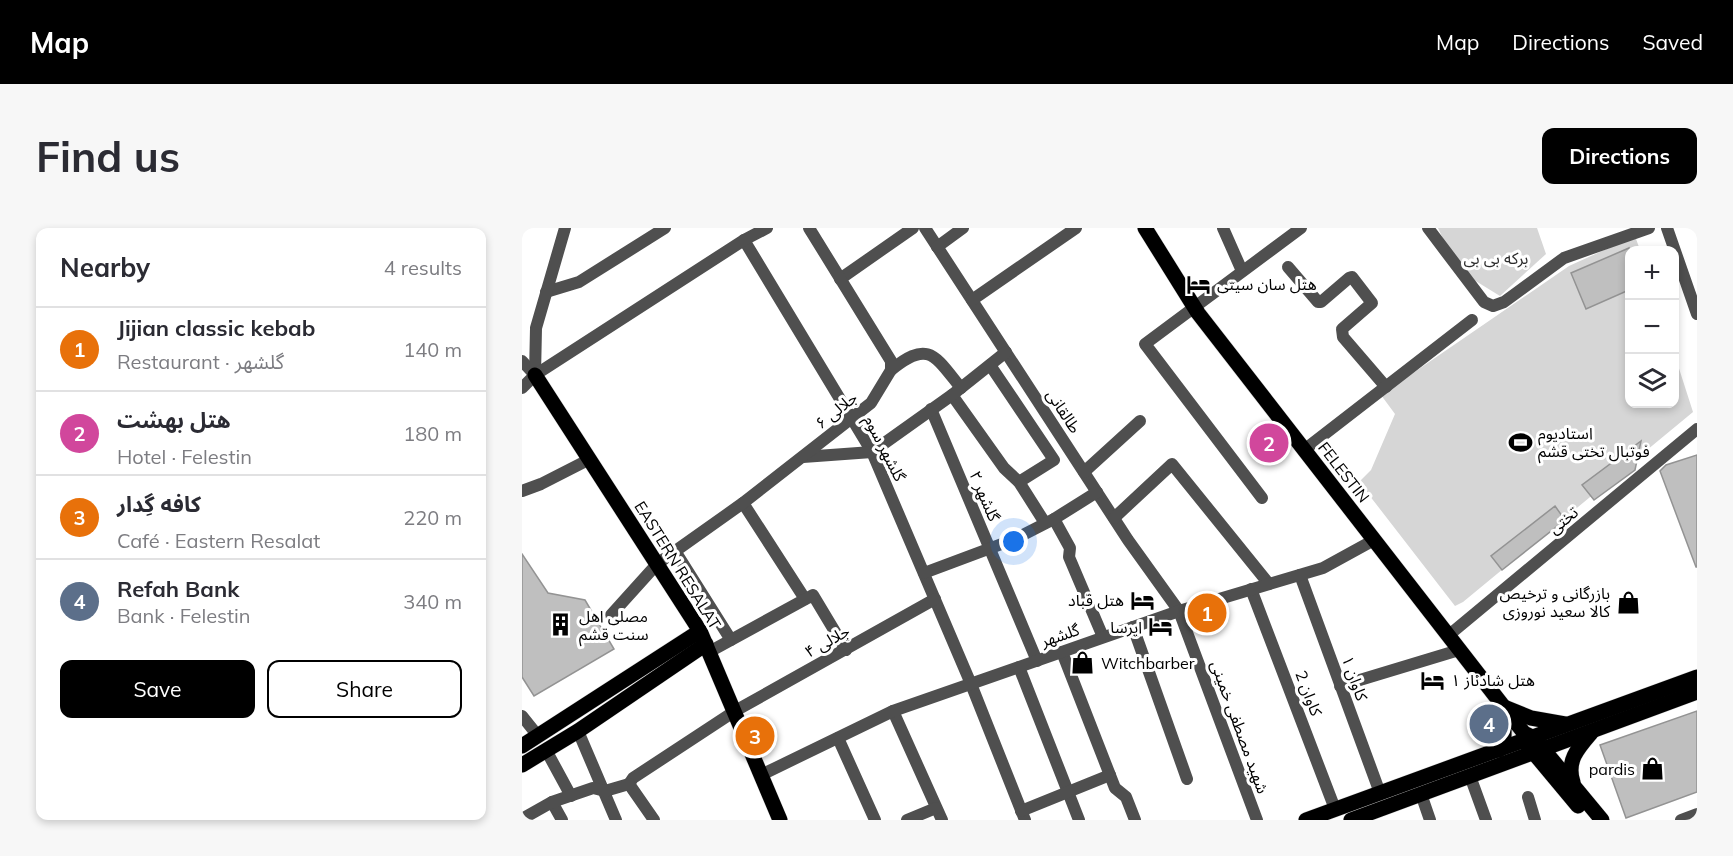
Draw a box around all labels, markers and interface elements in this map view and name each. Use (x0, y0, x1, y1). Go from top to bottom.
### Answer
text: Map (30, 25, 89, 60)
text: Map (1436, 29, 1479, 55)
text: Directions (1512, 29, 1609, 55)
text: Saved (1642, 29, 1703, 55)
button: Directions (1542, 128, 1697, 184)
text: Find us (36, 130, 180, 183)
map controls (1625, 246, 1679, 408)
button: + (1625, 246, 1679, 300)
park label: برکه بی بی (1464, 248, 1528, 268)
text: Nearby (60, 251, 150, 284)
text: 4 results (384, 255, 462, 280)
hotel icon: هتل سان سیتی (1186, 271, 1212, 297)
place label: هتل سان سیتی (1217, 274, 1317, 294)
button: − (1625, 300, 1679, 354)
text: Jijian classic kebab (117, 314, 315, 342)
text: 1 (74, 337, 86, 362)
text: 140 m (403, 337, 462, 362)
text: Restaurant · گلشهر (117, 349, 284, 374)
button: layers (1625, 354, 1679, 408)
street label: طالقانی (1042, 385, 1086, 437)
street label: جلالی ۶ (811, 387, 861, 433)
text: هتل بهشت (117, 406, 231, 434)
street label: گلشهر سوم (857, 412, 910, 486)
pin: 2 (1250, 420, 1288, 466)
text: 2 (74, 421, 86, 446)
text: 180 m (403, 421, 462, 446)
place label: استادیوم فوتبال تختی قشم (1538, 423, 1650, 464)
sports icon: استادیوم فوتبال تختی قشم (1507, 429, 1533, 455)
street label: FELESTIN (1314, 438, 1374, 506)
text: Hotel · Felestin (117, 444, 252, 469)
street label: گلشهر ۲ (965, 468, 1005, 525)
text: کافه گِدار (117, 490, 201, 518)
street label: EASTERN RESALAT (630, 497, 726, 633)
street label: تختی (1544, 502, 1582, 538)
text: 3 (74, 505, 86, 530)
text: 220 m (403, 505, 462, 530)
your location (999, 527, 1028, 556)
text: Café · Eastern Resalat (117, 528, 320, 553)
text: Refah Bank (117, 575, 239, 603)
place label: بازرگانی و ترخیص کالا سعید نوروزی (1500, 583, 1610, 621)
hotel icon: هتل قباد (1129, 587, 1155, 613)
text: 4 (74, 589, 86, 614)
text: 340 m (403, 589, 462, 614)
shop icon: بازرگانی و ترخیص کالا سعید نوروزی (1615, 589, 1641, 615)
place label: هتل قباد (1068, 590, 1124, 610)
pin: 1 (1188, 590, 1226, 636)
text: Bank · Felestin (117, 603, 250, 628)
place label: مصلی اهل سنت قشم (579, 606, 648, 647)
building icon: مصلی اهل سنت قشم (548, 612, 574, 638)
hotel icon: ایرسا (1147, 614, 1173, 640)
place label: ایرسا (1110, 617, 1142, 637)
street label: گلشهر (1037, 619, 1082, 651)
street label: جلالی ۴ (801, 621, 853, 661)
shop icon: Witchbarber (1070, 650, 1096, 676)
place label: Witchbarber (1101, 653, 1195, 673)
street label: کاوان ۱ (1338, 653, 1372, 704)
street label: شهید مصطفی خمینی (1207, 658, 1273, 796)
button: Save (60, 660, 255, 718)
button: Share (267, 660, 462, 718)
street label: کاوان 2 (1291, 667, 1327, 719)
hotel icon: هتل شادناز ۱ (1420, 667, 1446, 693)
place label: هتل شادناز ۱ (1451, 670, 1535, 690)
pin: 4 (1470, 702, 1508, 746)
pin: 3 (736, 714, 774, 758)
shop icon: pardis (1640, 756, 1666, 782)
place label: pardis (1589, 759, 1635, 779)

